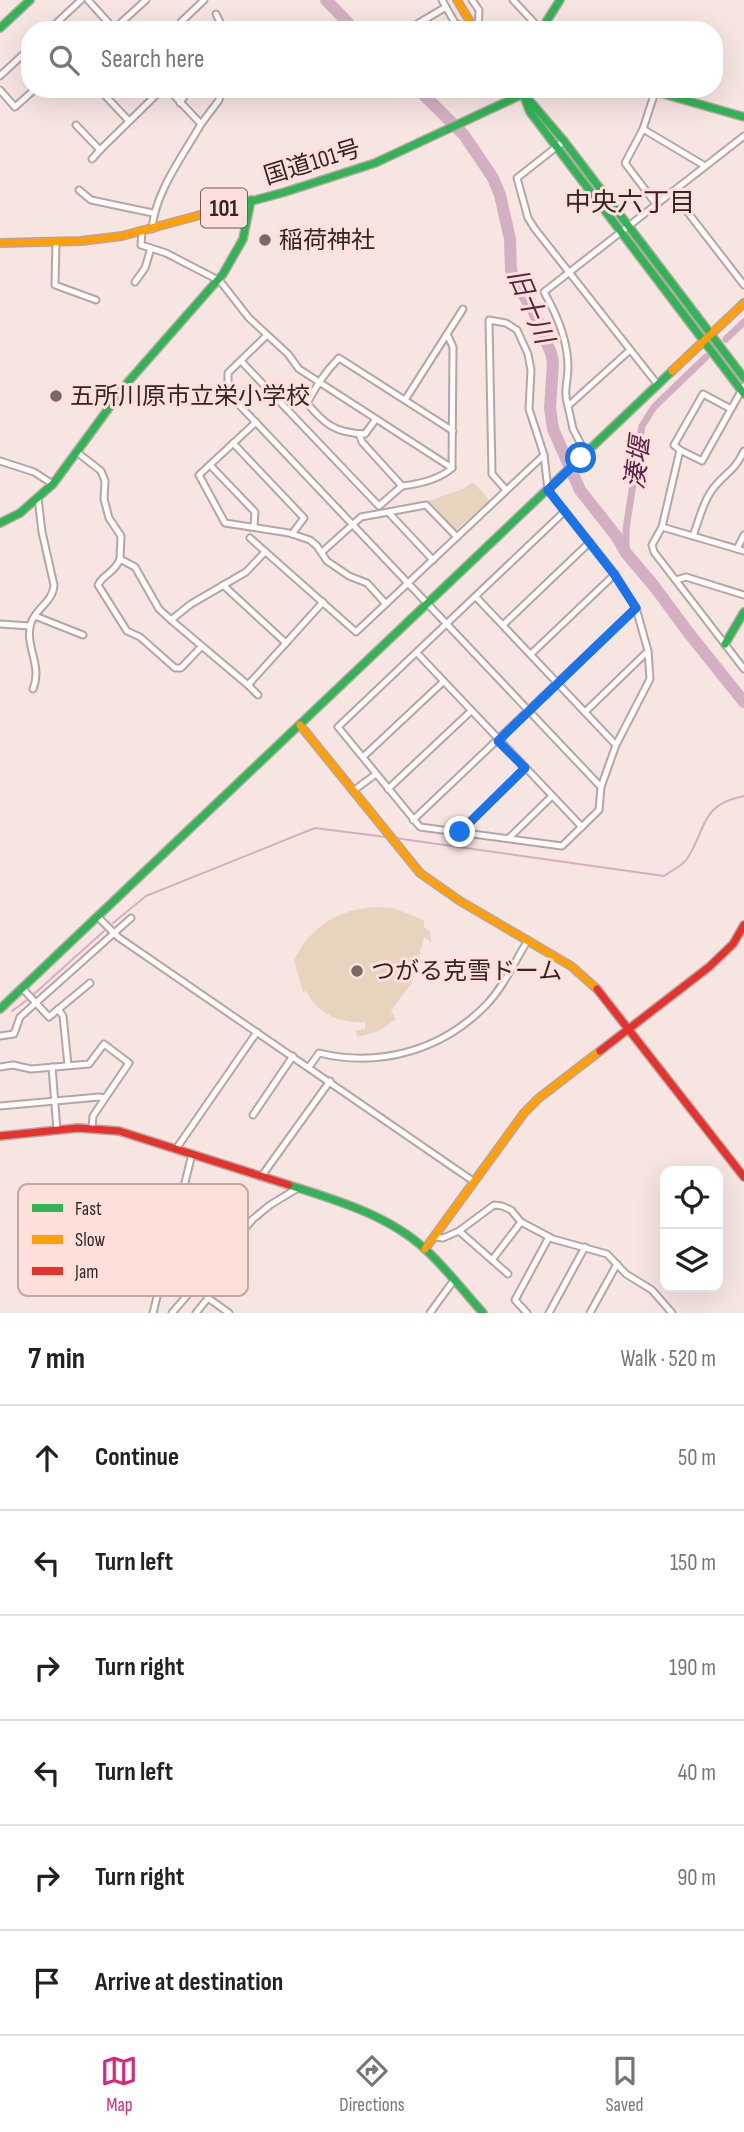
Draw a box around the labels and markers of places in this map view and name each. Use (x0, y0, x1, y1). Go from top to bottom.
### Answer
place label: 稲荷神社 (279, 226, 375, 255)
marker: 稲荷神社 (257, 232, 273, 248)
place label: 五所川原市立栄小学校 (70, 382, 310, 411)
marker: 五所川原市立栄小学校 (48, 388, 64, 404)
place label: つがる克雪ドーム (371, 957, 562, 986)
marker: つがる克雪ドーム (349, 963, 365, 979)

